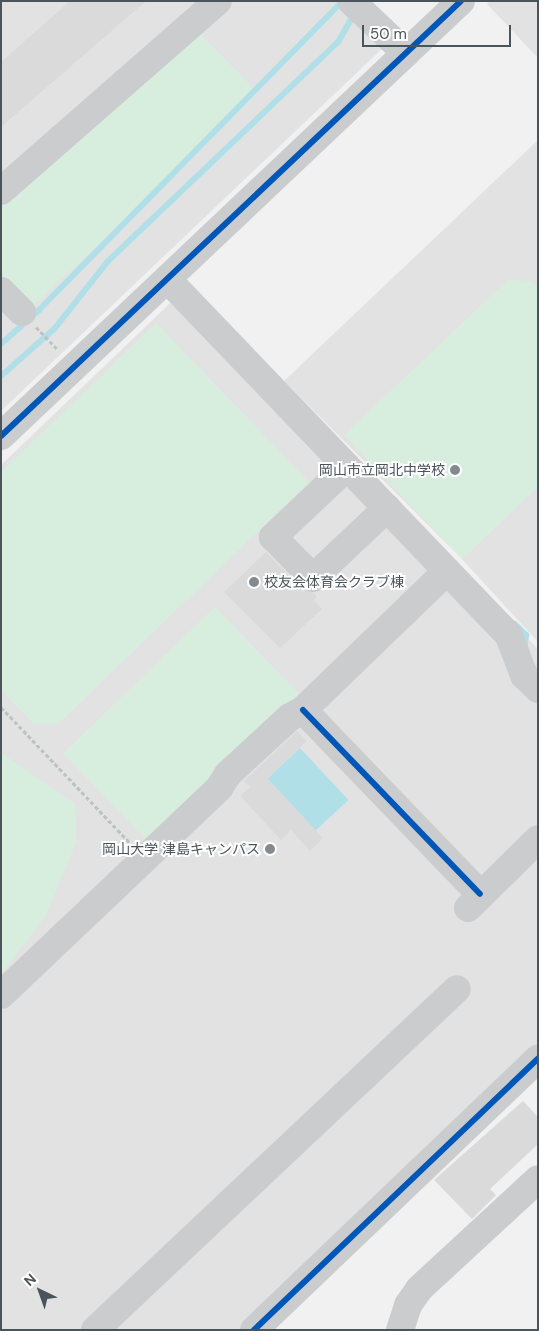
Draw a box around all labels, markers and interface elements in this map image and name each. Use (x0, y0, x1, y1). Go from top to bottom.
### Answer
scale bar (364, 15, 513, 47)
text: 50 m (370, 24, 407, 44)
place label: 岡山市立岡北中学校 (319, 462, 445, 478)
marker: 岡山市立岡北中学校 (449, 464, 461, 476)
place label: 校友会体育会クラブ棟 (264, 574, 404, 590)
marker: 校友会体育会クラブ棟 (248, 576, 260, 588)
place label: 岡山大学 津島キャンパス (102, 841, 260, 857)
marker: 岡山大学 津島キャンパス (264, 843, 276, 855)
north arrow (15, 1266, 65, 1316)
text: N (20, 1270, 40, 1290)

